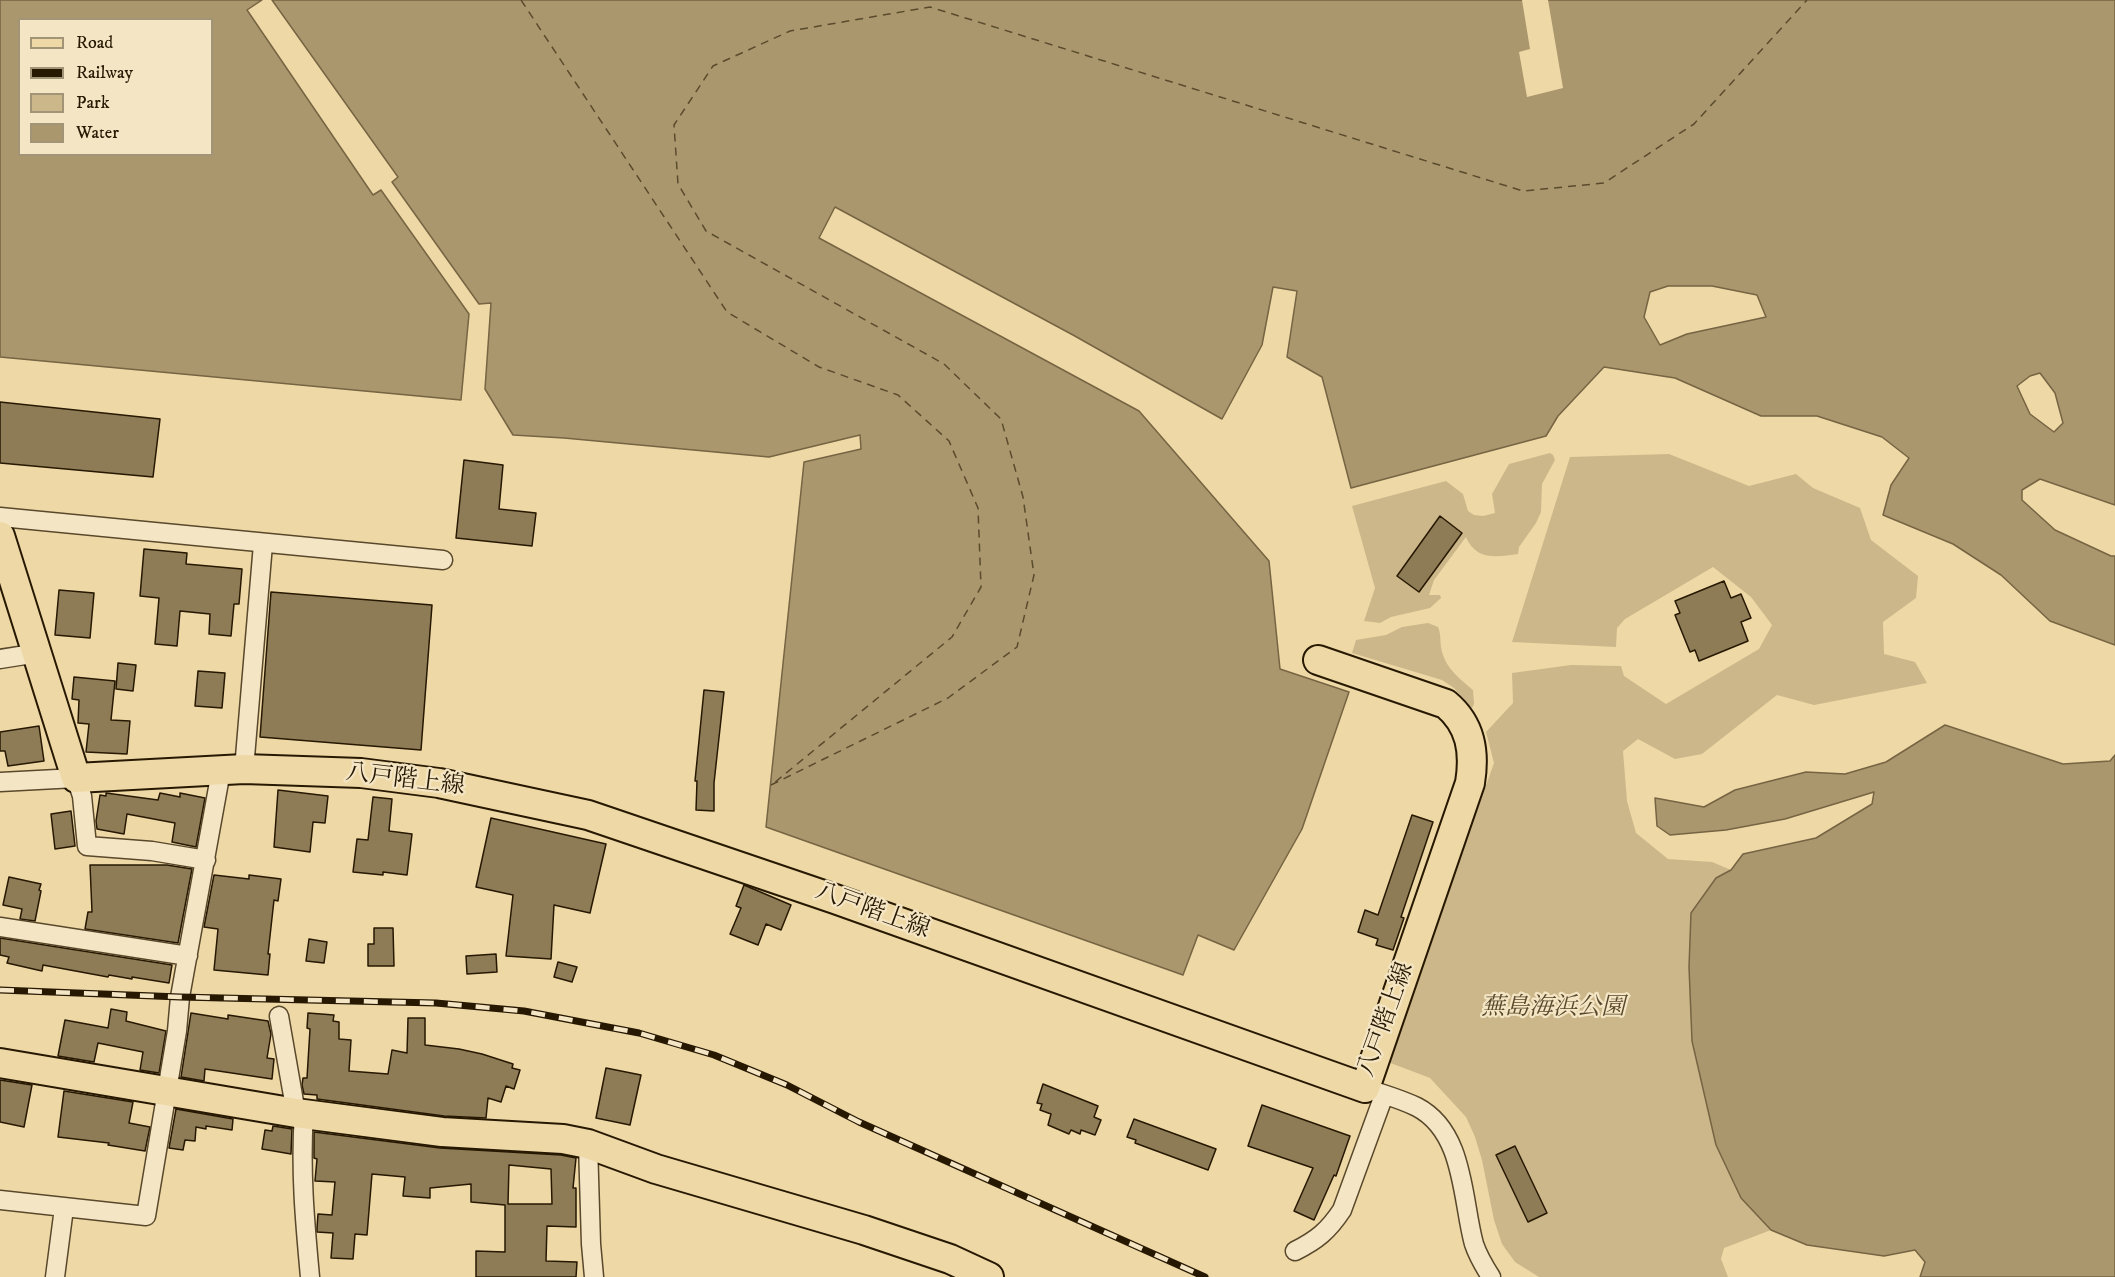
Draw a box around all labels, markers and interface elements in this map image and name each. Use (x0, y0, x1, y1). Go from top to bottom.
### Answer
legend (18, 18, 213, 156)
text: Road (76, 32, 113, 54)
text: Railway (76, 62, 133, 84)
text: Park (76, 92, 110, 114)
text: Water (76, 122, 119, 144)
street label: 八戸階上線 (344, 759, 466, 803)
street label: 八戸階上線 (811, 878, 933, 946)
street label: 八戸階上線 (1353, 959, 1421, 1081)
park label: 蕪島海浜公園 (1481, 995, 1625, 1023)

